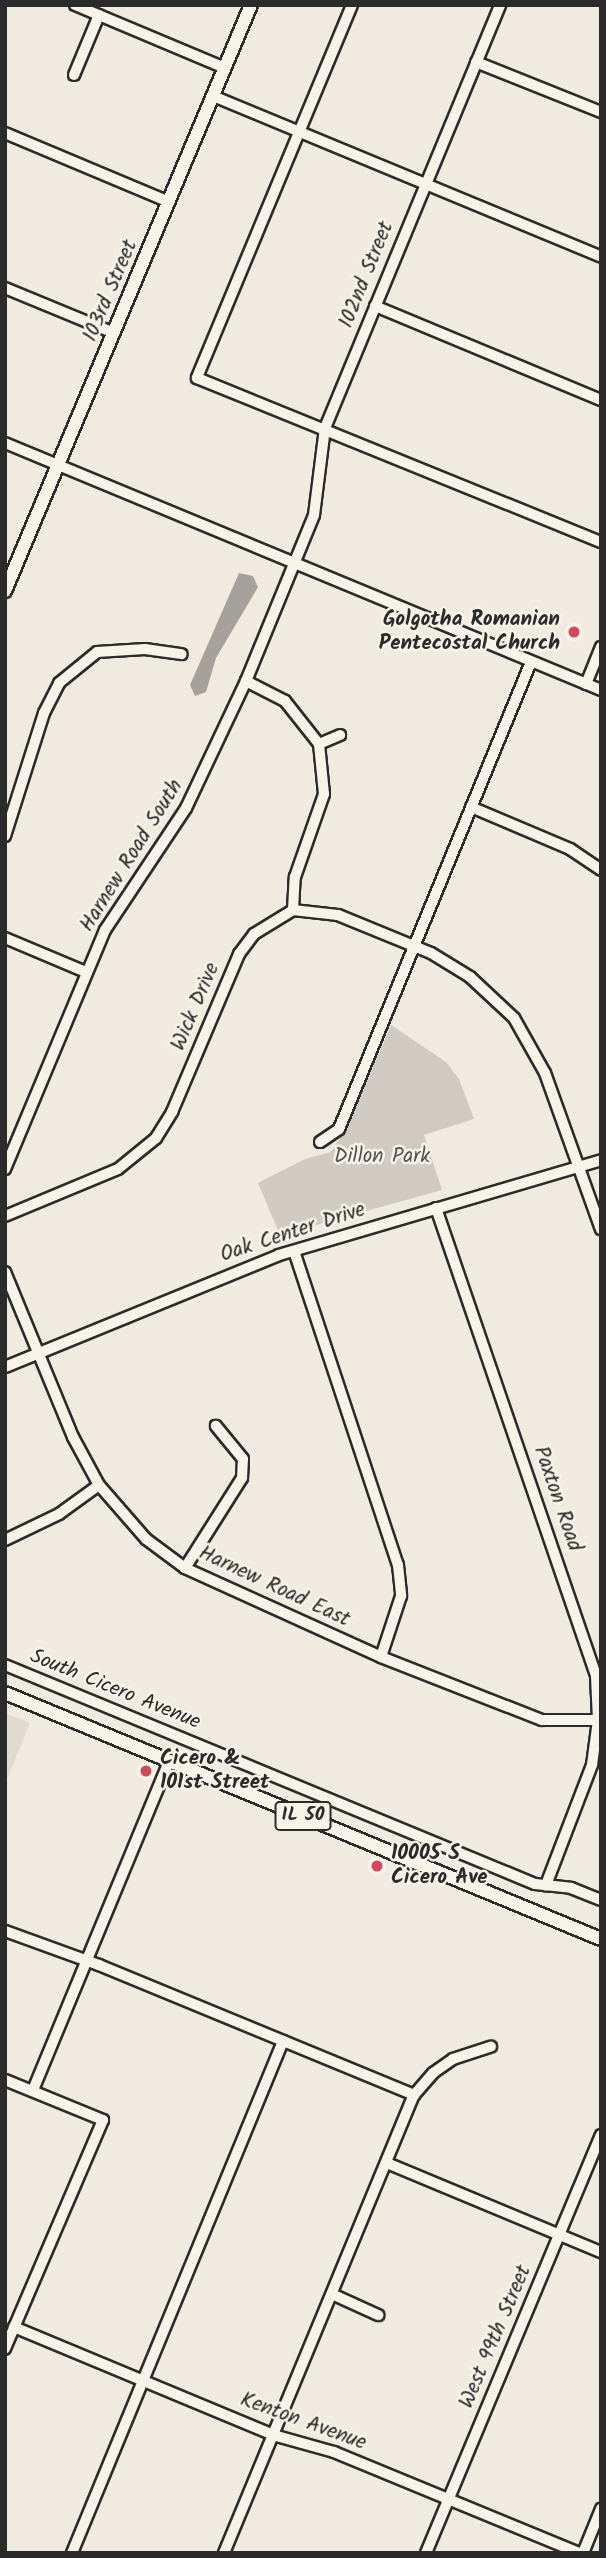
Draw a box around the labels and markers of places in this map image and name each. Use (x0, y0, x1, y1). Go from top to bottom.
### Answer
place label: Golgotha Romanian Pentecostal Church (379, 607, 560, 657)
marker: Golgotha Romanian Pentecostal Church (566, 624, 582, 640)
place label: Cicero & 101st Street (160, 1746, 269, 1796)
marker: Cicero & 101st Street (138, 1763, 154, 1779)
place label: 10005 S Cicero Ave (391, 1841, 488, 1891)
marker: 10005 S Cicero Ave (369, 1858, 385, 1874)

